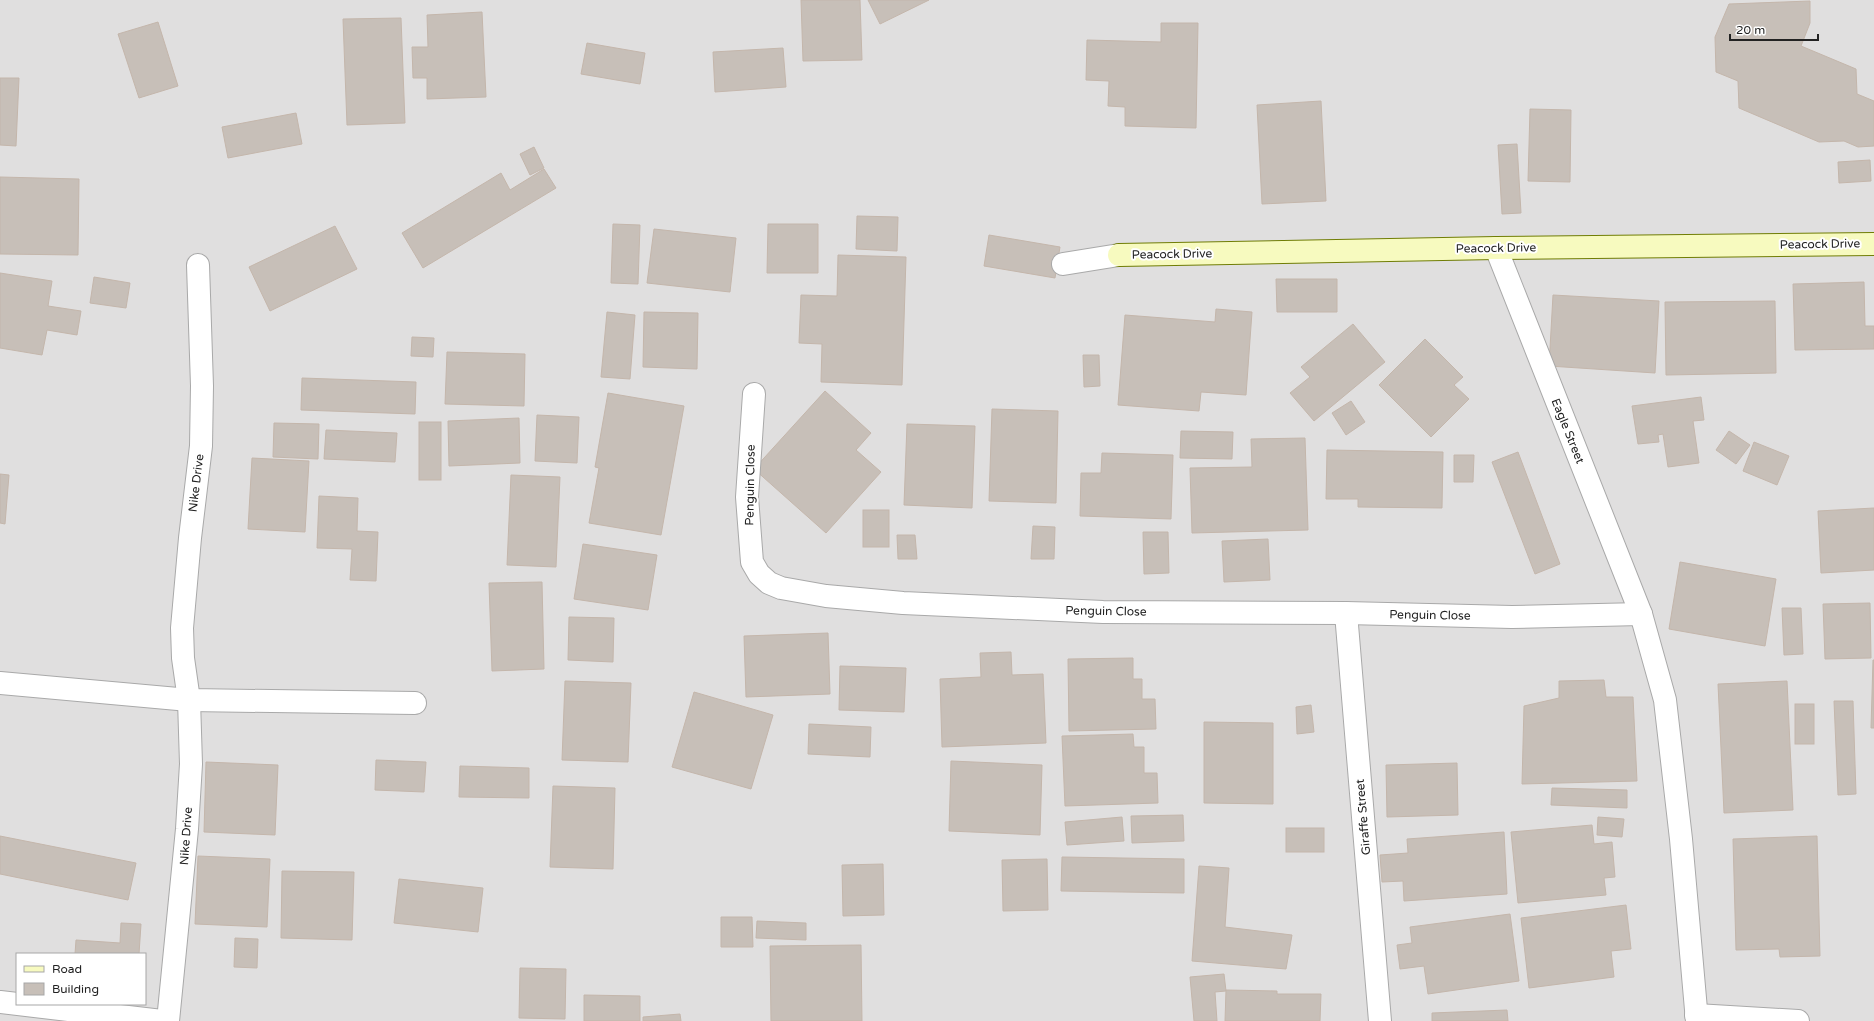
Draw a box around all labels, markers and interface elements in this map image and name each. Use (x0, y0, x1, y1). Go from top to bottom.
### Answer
scale bar (1730, 16, 1818, 42)
text: 20 m (1736, 23, 1765, 37)
street label: Peacock Drive (1780, 236, 1861, 252)
street label: Peacock Drive (1456, 240, 1537, 256)
street label: Peacock Drive (1132, 246, 1213, 262)
street label: Eagle Street (1549, 396, 1588, 466)
street label: Penguin Close (742, 444, 758, 526)
street label: Nike Drive (185, 453, 207, 513)
street label: Penguin Close (1065, 603, 1147, 619)
street label: Penguin Close (1389, 607, 1471, 623)
street label: Giraffe Street (1353, 778, 1373, 856)
street label: Nike Drive (177, 806, 195, 866)
legend (16, 953, 146, 1005)
text: Road (52, 962, 82, 976)
text: Building (52, 982, 99, 996)

